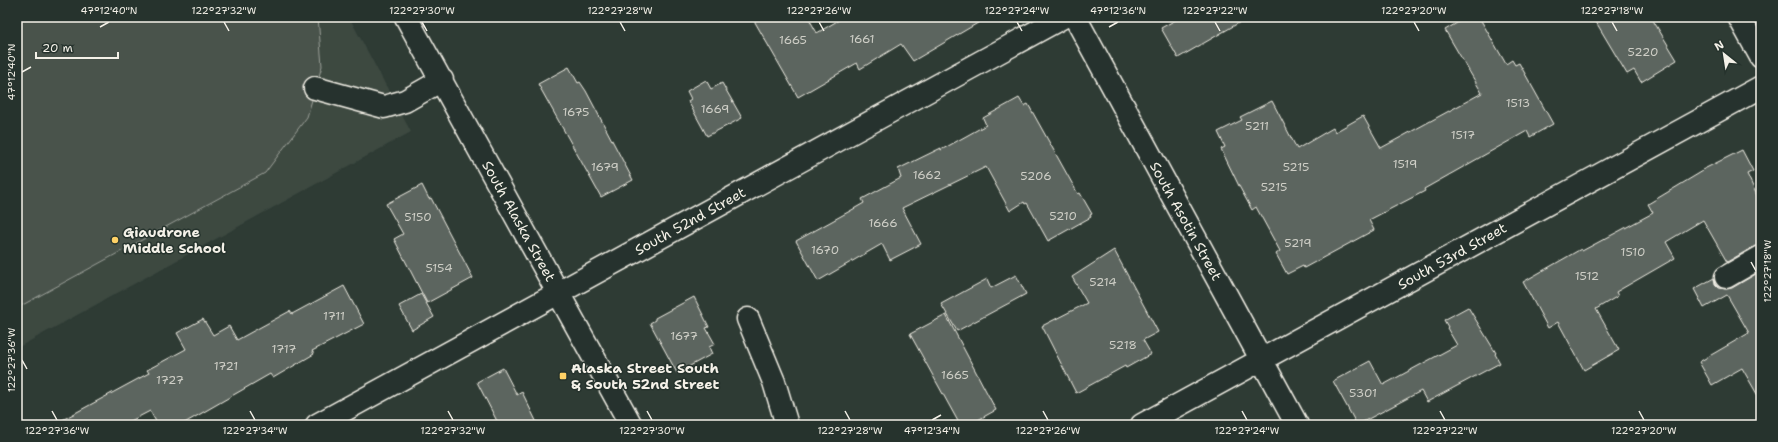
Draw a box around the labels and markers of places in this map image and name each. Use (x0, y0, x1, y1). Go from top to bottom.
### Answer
place label: Giaudrone Middle School (123, 223, 226, 257)
marker: Giaudrone Middle School (110, 235, 120, 245)
place label: Alaska Street South & South 52nd Street (571, 359, 719, 393)
marker: Alaska Street South & South 52nd Street (558, 371, 568, 381)

